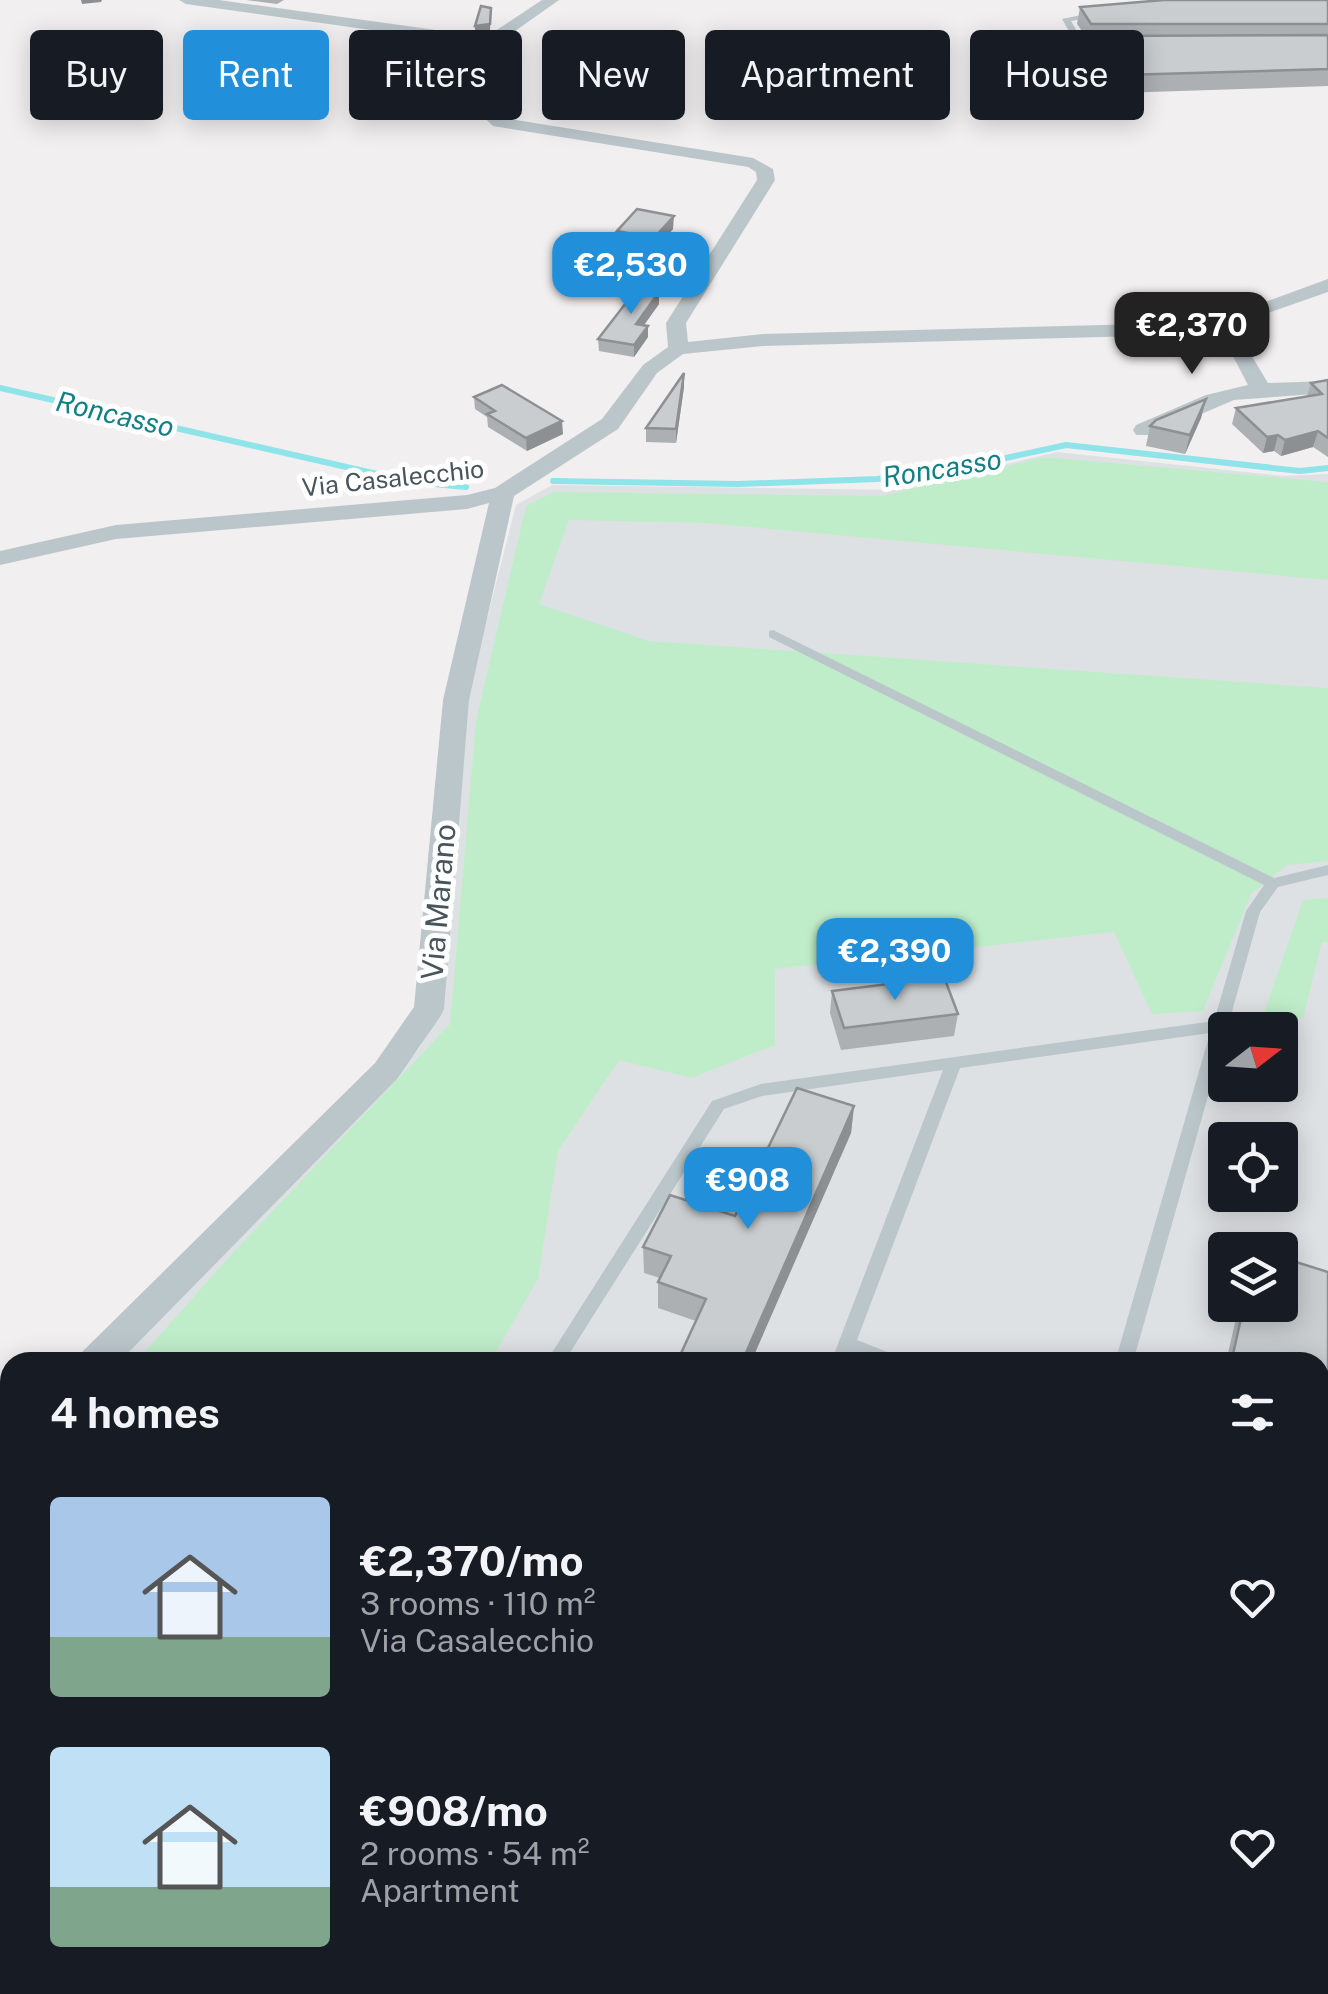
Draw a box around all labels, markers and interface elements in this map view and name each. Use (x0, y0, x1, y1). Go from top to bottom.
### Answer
chip: Buy (30, 30, 163, 120)
chip: Rent (183, 30, 329, 120)
chip: Filters (349, 30, 522, 120)
chip: New (542, 30, 685, 120)
chip: Apartment (705, 30, 950, 120)
chip: House (970, 30, 1144, 120)
pin: €2,530 (550, 232, 712, 317)
text: €2,530 (574, 246, 688, 283)
pin: €2,370 (1111, 292, 1273, 377)
text: €2,370 (1136, 306, 1248, 343)
water label: Roncasso (53, 384, 177, 443)
water label: Roncasso (880, 442, 1004, 493)
street label: Via Casalecchio (300, 454, 486, 502)
street label: Via Marano (413, 822, 463, 981)
pin: €2,390 (814, 918, 976, 1003)
text: €2,390 (839, 932, 951, 969)
north arrow (1208, 1012, 1298, 1102)
map controls (1208, 1012, 1298, 1322)
button: locate (1208, 1122, 1298, 1212)
pin: €908 (689, 1147, 807, 1232)
text: €908 (706, 1161, 790, 1198)
button: layers (1208, 1232, 1298, 1322)
icon: filters (1225, 1385, 1280, 1440)
text: 4 homes (50, 1388, 220, 1437)
text: €2,370/mo (360, 1536, 584, 1585)
icon: home (130, 1537, 250, 1657)
icon: heart (1225, 1570, 1280, 1625)
text: 3 rooms · 110 m² (360, 1585, 596, 1622)
text: Via Casalecchio (360, 1622, 594, 1659)
text: €908/mo (360, 1786, 548, 1835)
icon: home (130, 1787, 250, 1907)
icon: heart (1225, 1820, 1280, 1875)
text: 2 rooms · 54 m² (360, 1835, 589, 1872)
text: Apartment (360, 1872, 520, 1909)

